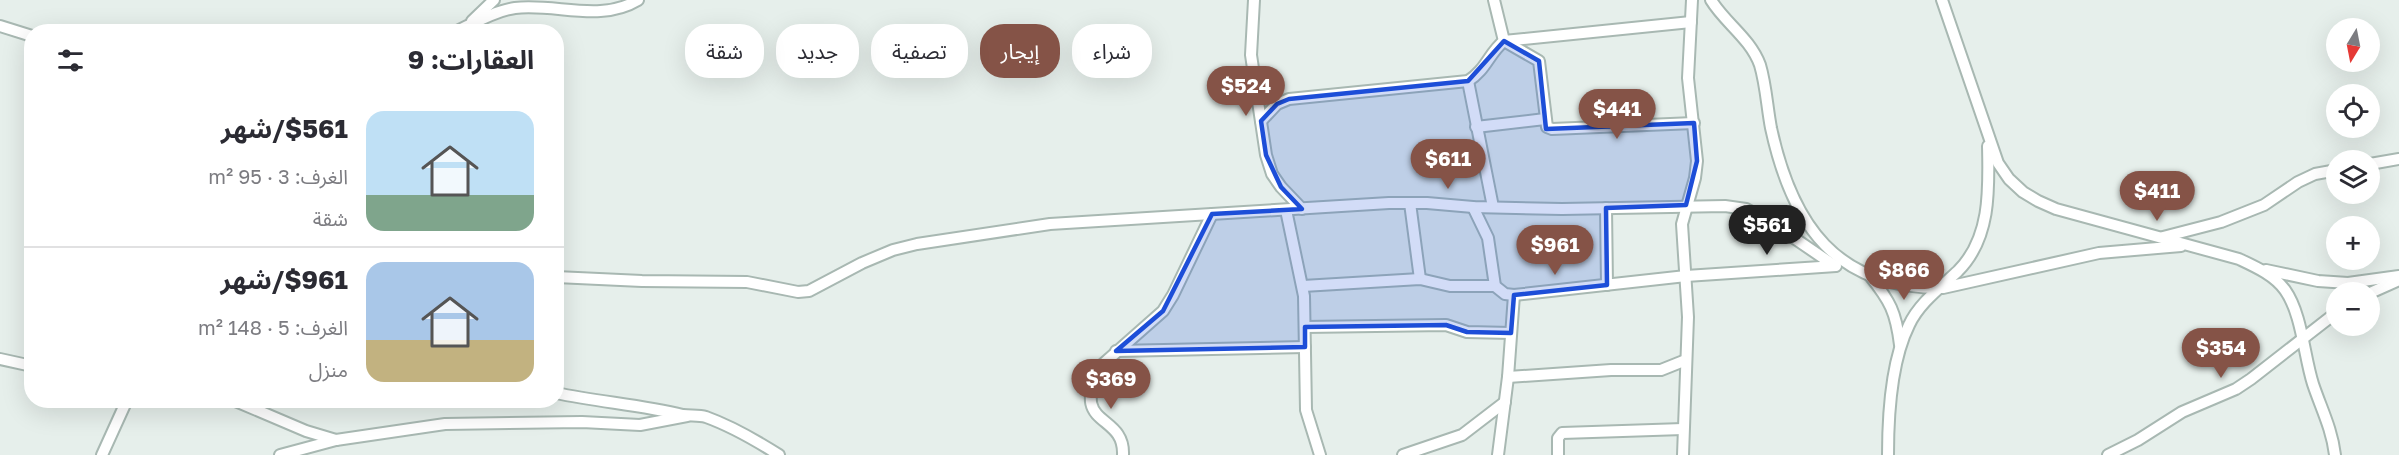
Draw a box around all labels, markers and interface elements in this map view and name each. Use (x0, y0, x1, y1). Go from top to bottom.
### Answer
north arrow (2326, 18, 2380, 72)
map controls (2326, 18, 2380, 336)
chip: شقة (685, 24, 764, 78)
chip: جديد (776, 24, 859, 78)
chip: تصفية (871, 24, 968, 78)
chip: إيجار (980, 24, 1060, 78)
chip: شراء (1072, 24, 1152, 78)
icon: filters (54, 44, 87, 77)
text: العقارات: 9 (408, 44, 534, 75)
pin: $524 (1210, 66, 1282, 117)
text: $524 (1221, 73, 1271, 97)
button: locate (2326, 84, 2380, 138)
pin: $441 (1581, 89, 1653, 140)
text: $441 (1593, 96, 1641, 120)
text: $561/شهر (221, 113, 348, 144)
icon: home (414, 135, 486, 207)
pin: $611 (1412, 139, 1484, 190)
text: $611 (1425, 146, 1471, 170)
button: layers (2326, 150, 2380, 204)
text: الغرف: 3 · 95 m² (208, 164, 348, 188)
pin: $411 (2121, 171, 2193, 222)
text: $411 (2134, 178, 2180, 202)
pin: $561 (1731, 205, 1803, 256)
text: شقة (313, 206, 348, 230)
text: $561 (1743, 212, 1791, 236)
button: + (2326, 216, 2380, 270)
pin: $961 (1519, 225, 1591, 276)
text: $961 (1530, 232, 1580, 256)
pin: $866 (1868, 250, 1940, 301)
text: $866 (1878, 257, 1930, 281)
text: $961/شهر (220, 264, 348, 295)
button: − (2326, 282, 2380, 336)
icon: home (414, 286, 486, 358)
text: الغرف: 5 · 148 m² (198, 315, 348, 339)
pin: $354 (2185, 328, 2257, 379)
text: $354 (2196, 335, 2246, 359)
text: منزل (309, 357, 348, 381)
pin: $369 (1075, 359, 1147, 410)
text: $369 (1086, 366, 1137, 390)

